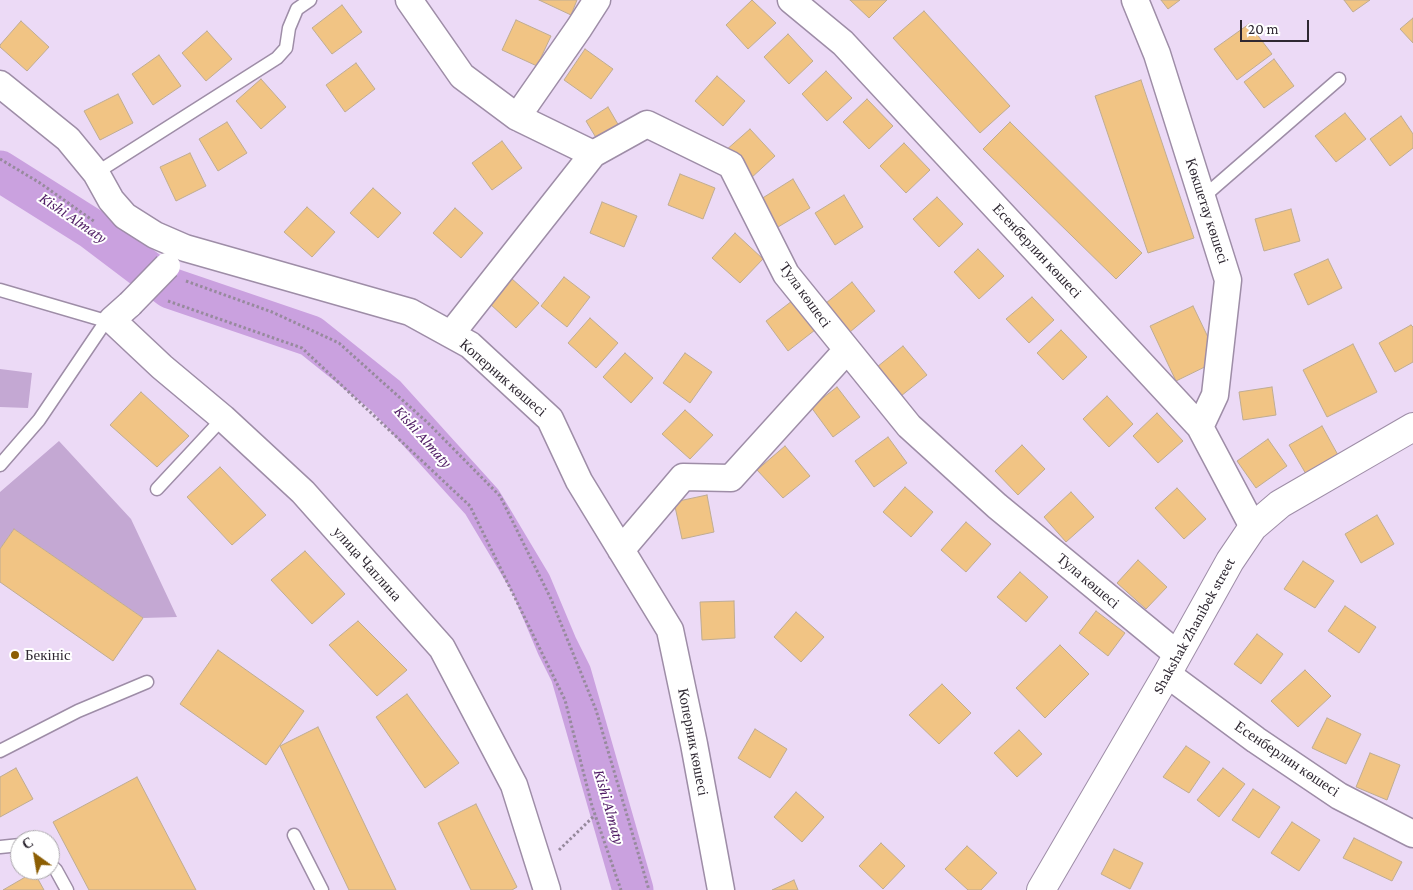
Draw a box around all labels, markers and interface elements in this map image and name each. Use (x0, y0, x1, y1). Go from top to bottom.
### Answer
scale bar (1243, 10, 1312, 42)
text: 20 m (1248, 21, 1279, 37)
street label: Көкшетау көшесі (1181, 156, 1233, 266)
water label: Kіshі Almaty (36, 188, 110, 248)
street label: Есенберлин көшесі (989, 200, 1085, 302)
street label: Тула көшесі (775, 259, 835, 331)
street label: Коперник көшесі (456, 335, 550, 421)
water label: Kіshі Almaty (390, 402, 456, 472)
street label: улица Чаплина (329, 523, 405, 605)
street label: Тула көшесі (1053, 550, 1123, 612)
street label: Shakshak Zhanibek street (1149, 555, 1239, 697)
place label: Бекініс (25, 646, 71, 664)
marker: Бекініс (9, 649, 21, 661)
street label: Коперник көшесі (674, 687, 712, 797)
street label: Есенберлин көшесі (1231, 717, 1343, 801)
water label: Kіshі Almaty (589, 767, 629, 847)
north arrow (10, 830, 60, 880)
text: С (19, 834, 36, 853)

